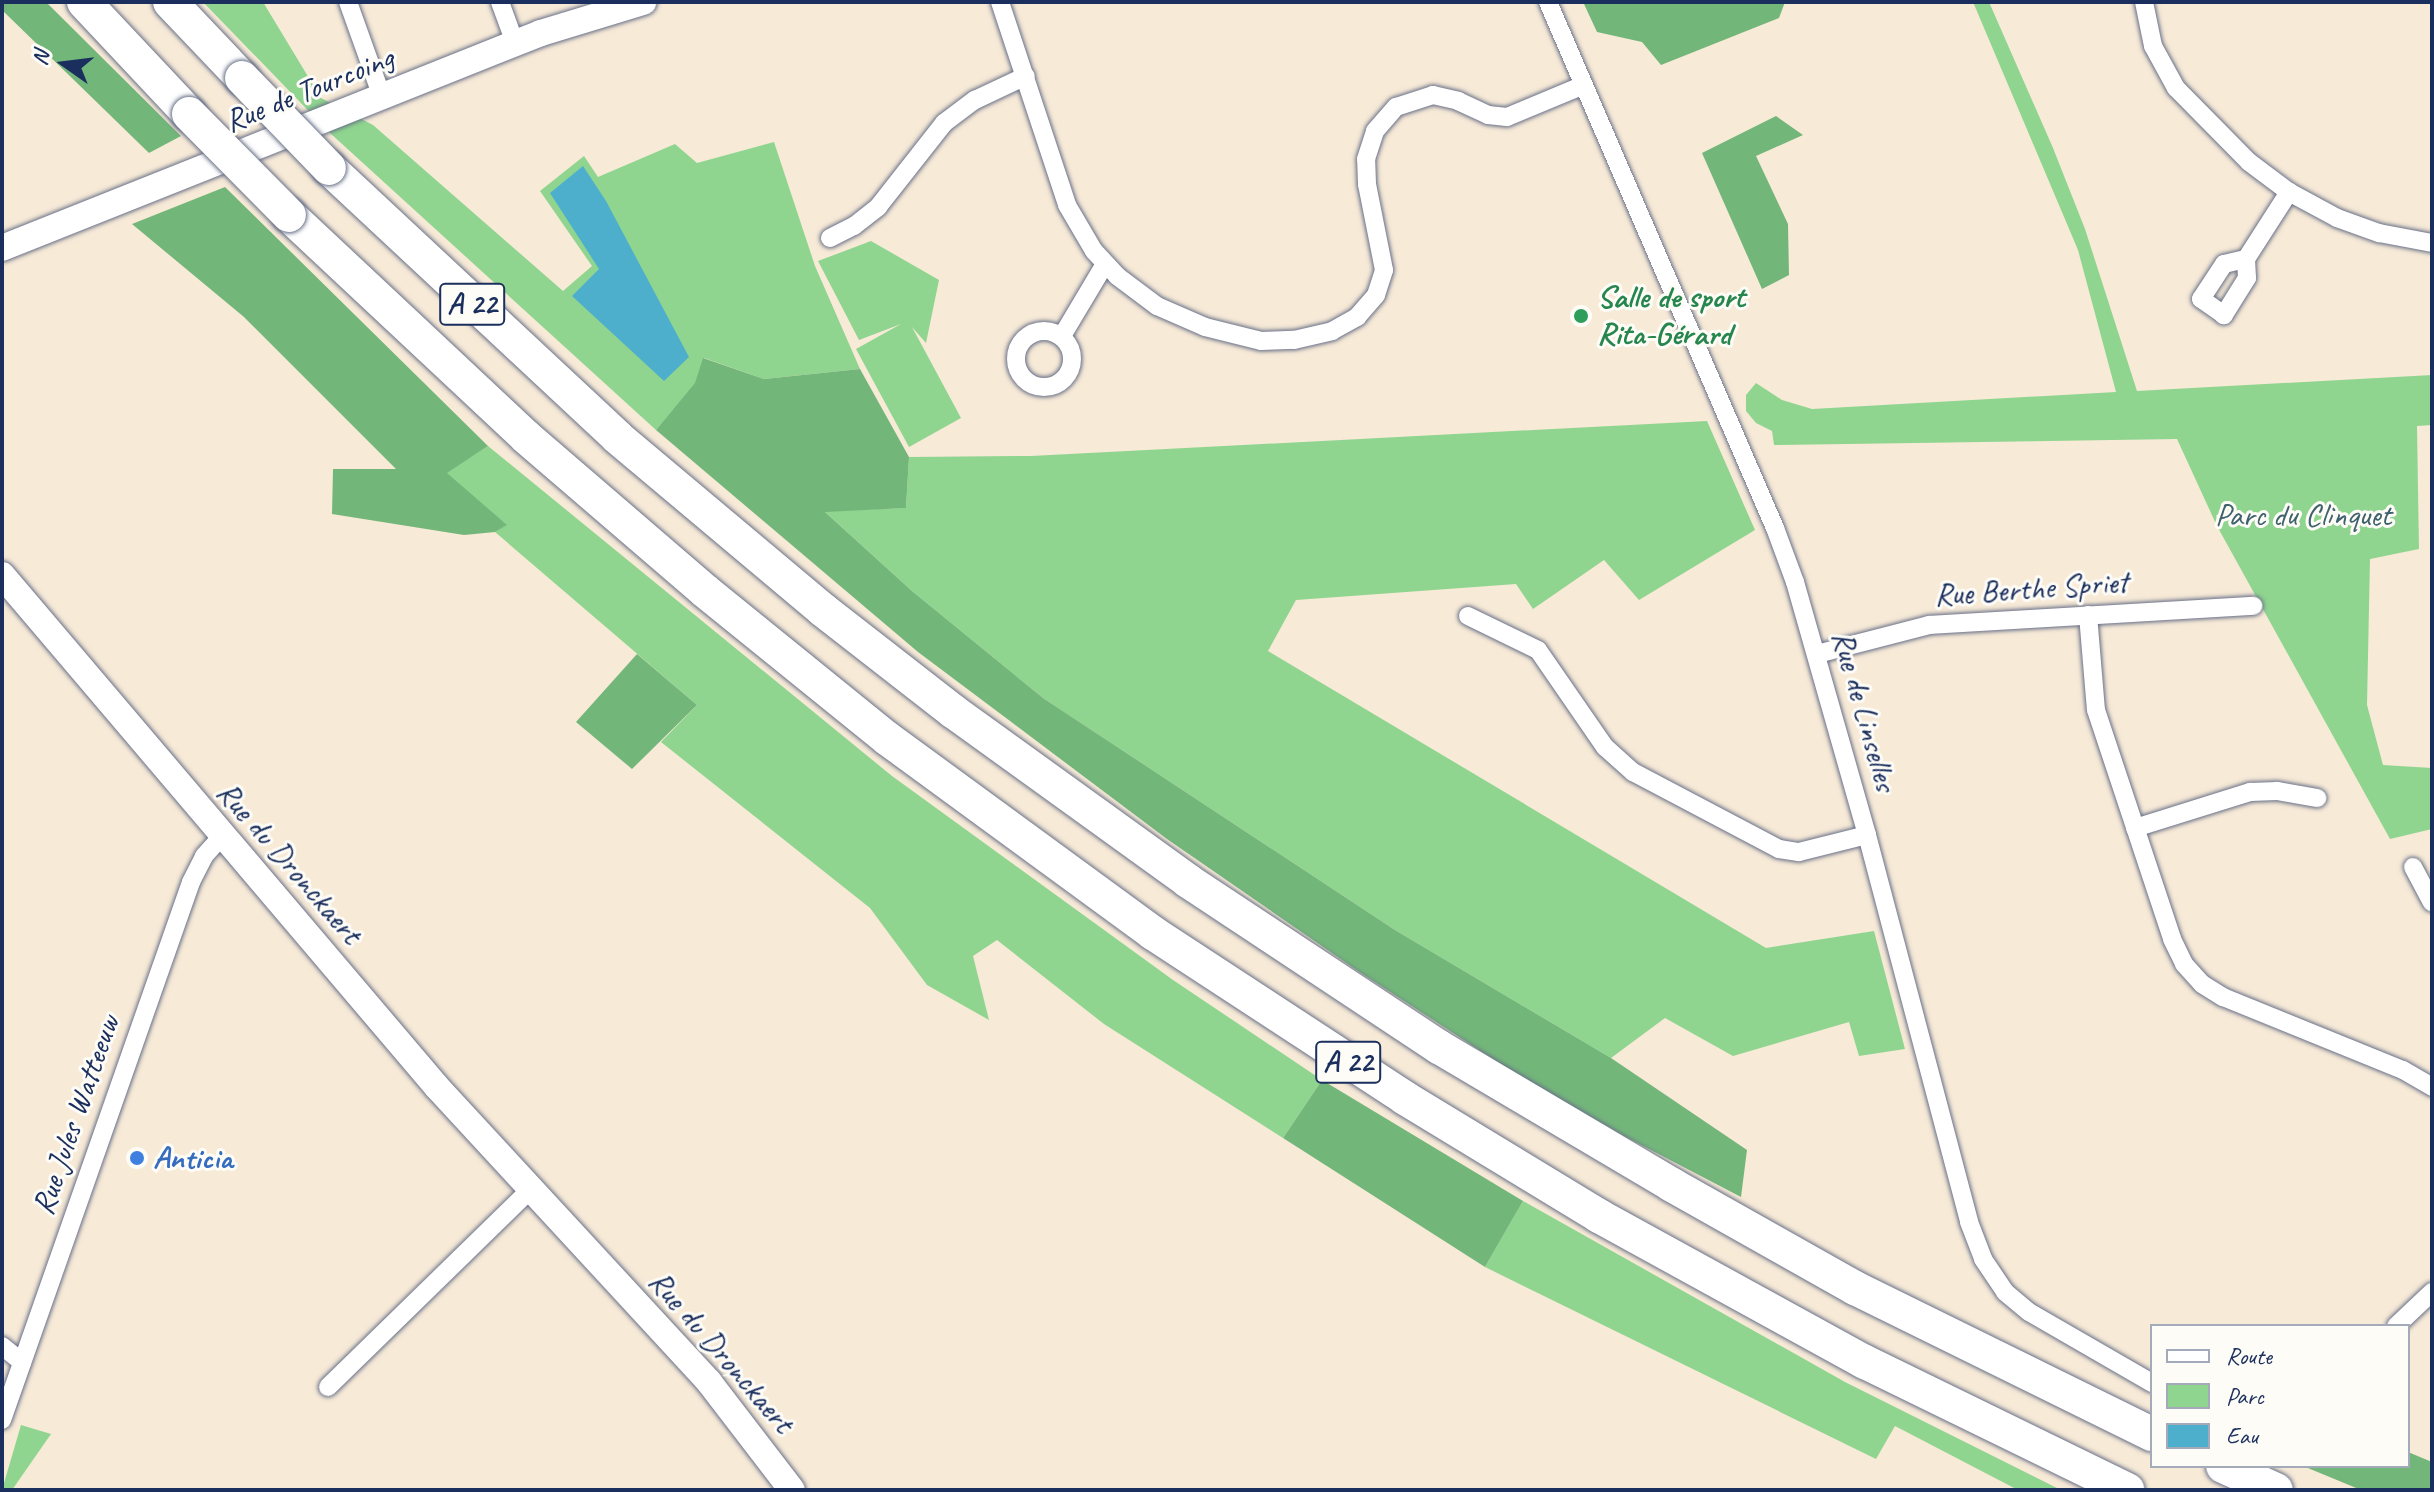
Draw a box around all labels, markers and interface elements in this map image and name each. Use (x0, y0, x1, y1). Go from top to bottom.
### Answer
north arrow (24, 24, 104, 104)
street label: Rue de Tourcoing (219, 39, 399, 141)
text: N (25, 48, 56, 68)
road number: A 22 (438, 278, 506, 330)
place label: Salle de sport Rita-Gérard (1597, 279, 1745, 354)
marker: Salle de sport Rita-Gérard (1572, 307, 1590, 325)
park label: Parc du Clinquet (2215, 496, 2391, 534)
street label: Rue Berthe Spriet (1933, 563, 2129, 615)
street label: Rue de Linselles (1823, 627, 1905, 795)
street label: Rue du Dronckaert (208, 774, 370, 952)
street label: Rue Jules Watteeuw (24, 1010, 128, 1220)
road number: A 22 (1314, 1036, 1382, 1088)
place label: Anticia (153, 1139, 232, 1177)
marker: Anticia (128, 1149, 146, 1167)
street label: Rue du Dronckaert (640, 1263, 802, 1441)
legend (2150, 1324, 2410, 1468)
text: Route (2226, 1341, 2272, 1371)
text: Parc (2226, 1381, 2264, 1411)
text: Eau (2226, 1421, 2258, 1451)

